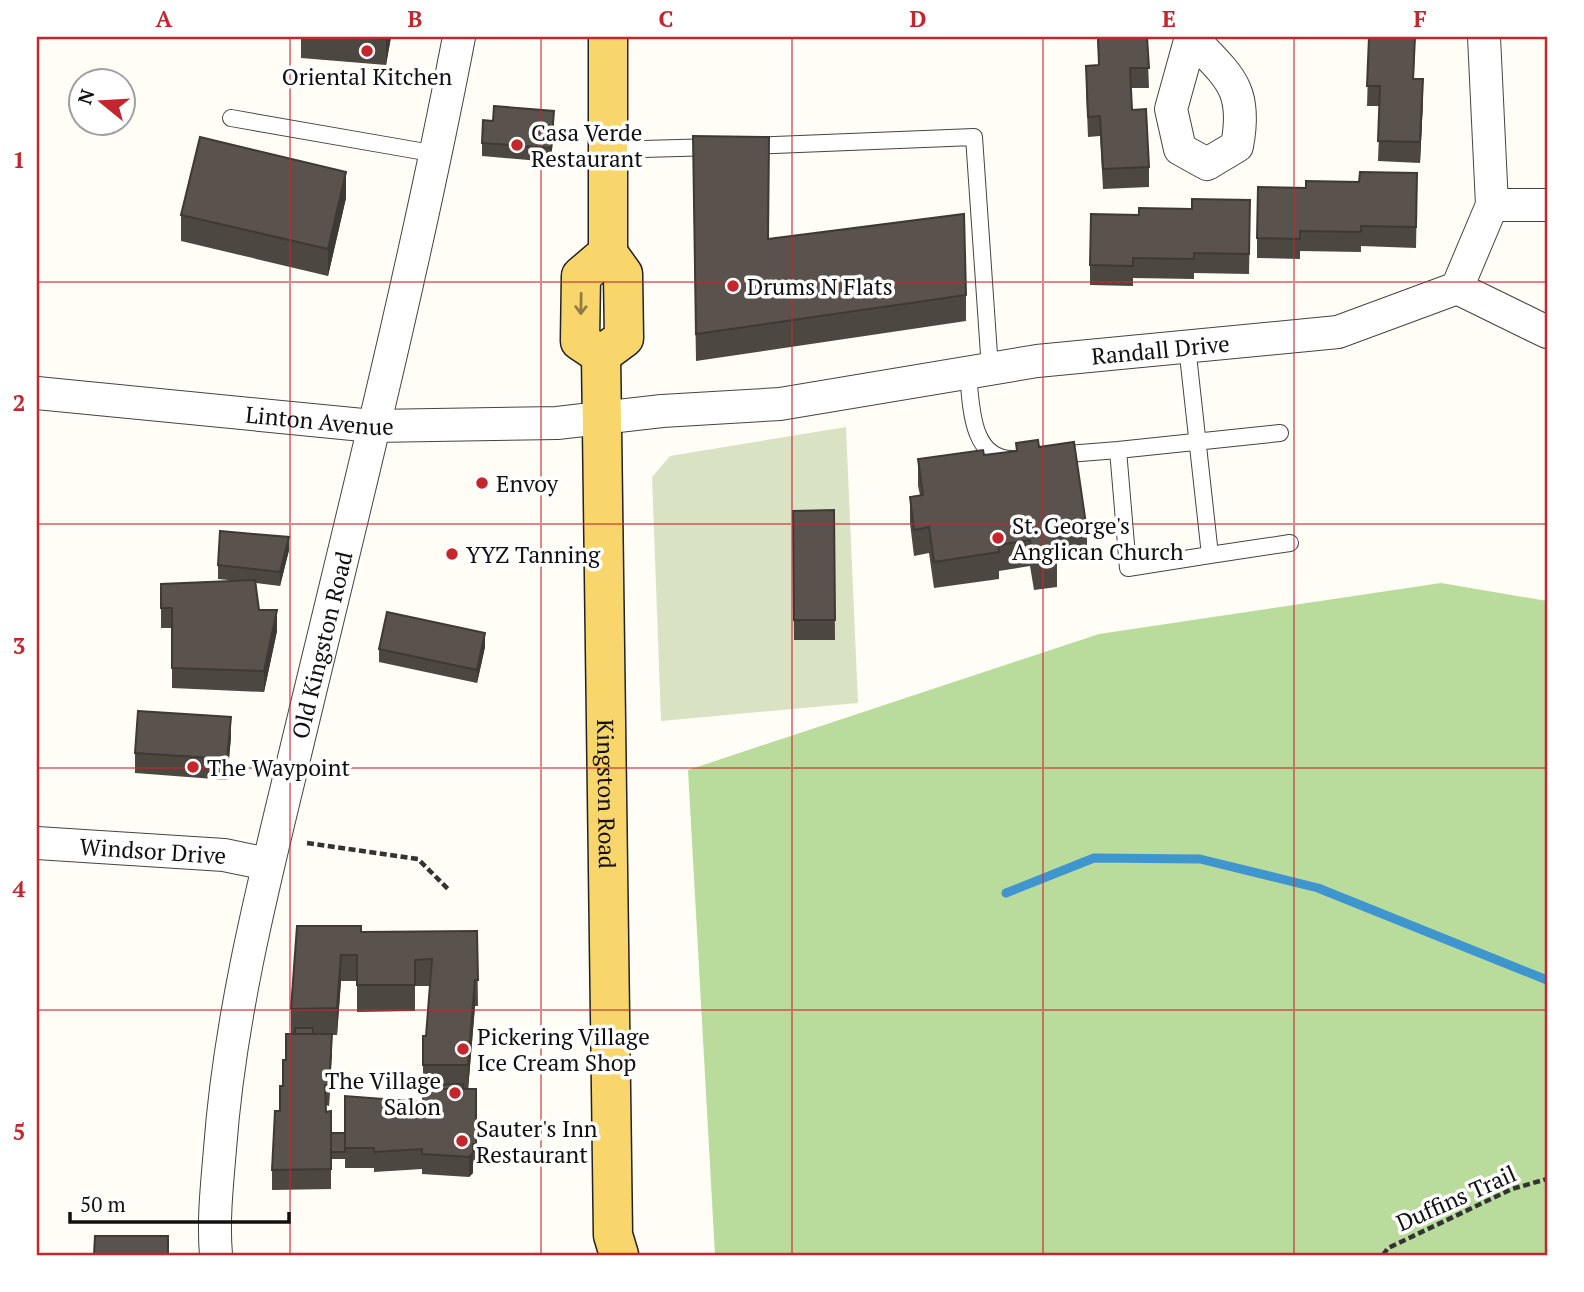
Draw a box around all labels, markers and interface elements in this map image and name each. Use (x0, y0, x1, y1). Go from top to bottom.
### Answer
text: A (156, 3, 173, 34)
text: B (408, 3, 423, 34)
text: C (659, 3, 674, 34)
text: D (910, 3, 927, 34)
text: E (1162, 3, 1176, 34)
text: F (1413, 3, 1427, 34)
marker: Oriental Kitchen (359, 43, 375, 59)
place label: Oriental Kitchen (282, 61, 453, 92)
north arrow (66, 66, 136, 136)
text: N (71, 85, 100, 107)
place label: Casa Verde Restaurant (531, 117, 643, 174)
marker: Casa Verde Restaurant (509, 137, 525, 153)
text: 1 (13, 144, 26, 175)
place label: Drums N Flats (747, 271, 893, 302)
marker: Drums N Flats (725, 278, 741, 294)
one-way arrow (574, 292, 588, 315)
street label: Randall Drive (1090, 327, 1231, 371)
text: 2 (13, 387, 26, 418)
street label: Linton Avenue (244, 398, 394, 442)
place label: Envoy (496, 468, 559, 499)
marker: Envoy (474, 475, 490, 491)
place label: St. George's Anglican Church (1012, 510, 1184, 567)
marker: St. George's Anglican Church (990, 530, 1006, 546)
place label: YYZ Tanning (466, 539, 601, 570)
marker: YYZ Tanning (444, 546, 460, 562)
street label: Old Kingston Road (284, 548, 359, 742)
text: 3 (13, 630, 26, 661)
street label: Kingston Road (590, 719, 624, 869)
place label: The Waypoint (207, 752, 350, 783)
marker: The Waypoint (185, 759, 201, 775)
street label: Windsor Drive (78, 830, 227, 871)
text: 4 (13, 873, 26, 904)
place label: Pickering Village Ice Cream Shop (477, 1021, 650, 1078)
marker: Pickering Village Ice Cream Shop (455, 1041, 471, 1057)
place label: The Village Salon (325, 1065, 441, 1122)
marker: The Village Salon (447, 1085, 463, 1101)
place label: Sauter's Inn Restaurant (476, 1113, 598, 1170)
text: 5 (13, 1116, 26, 1147)
marker: Sauter's Inn Restaurant (454, 1133, 470, 1149)
street label: Duffins Trail (1391, 1158, 1521, 1238)
scale bar (70, 1180, 289, 1224)
text: 50 m (80, 1190, 126, 1218)

